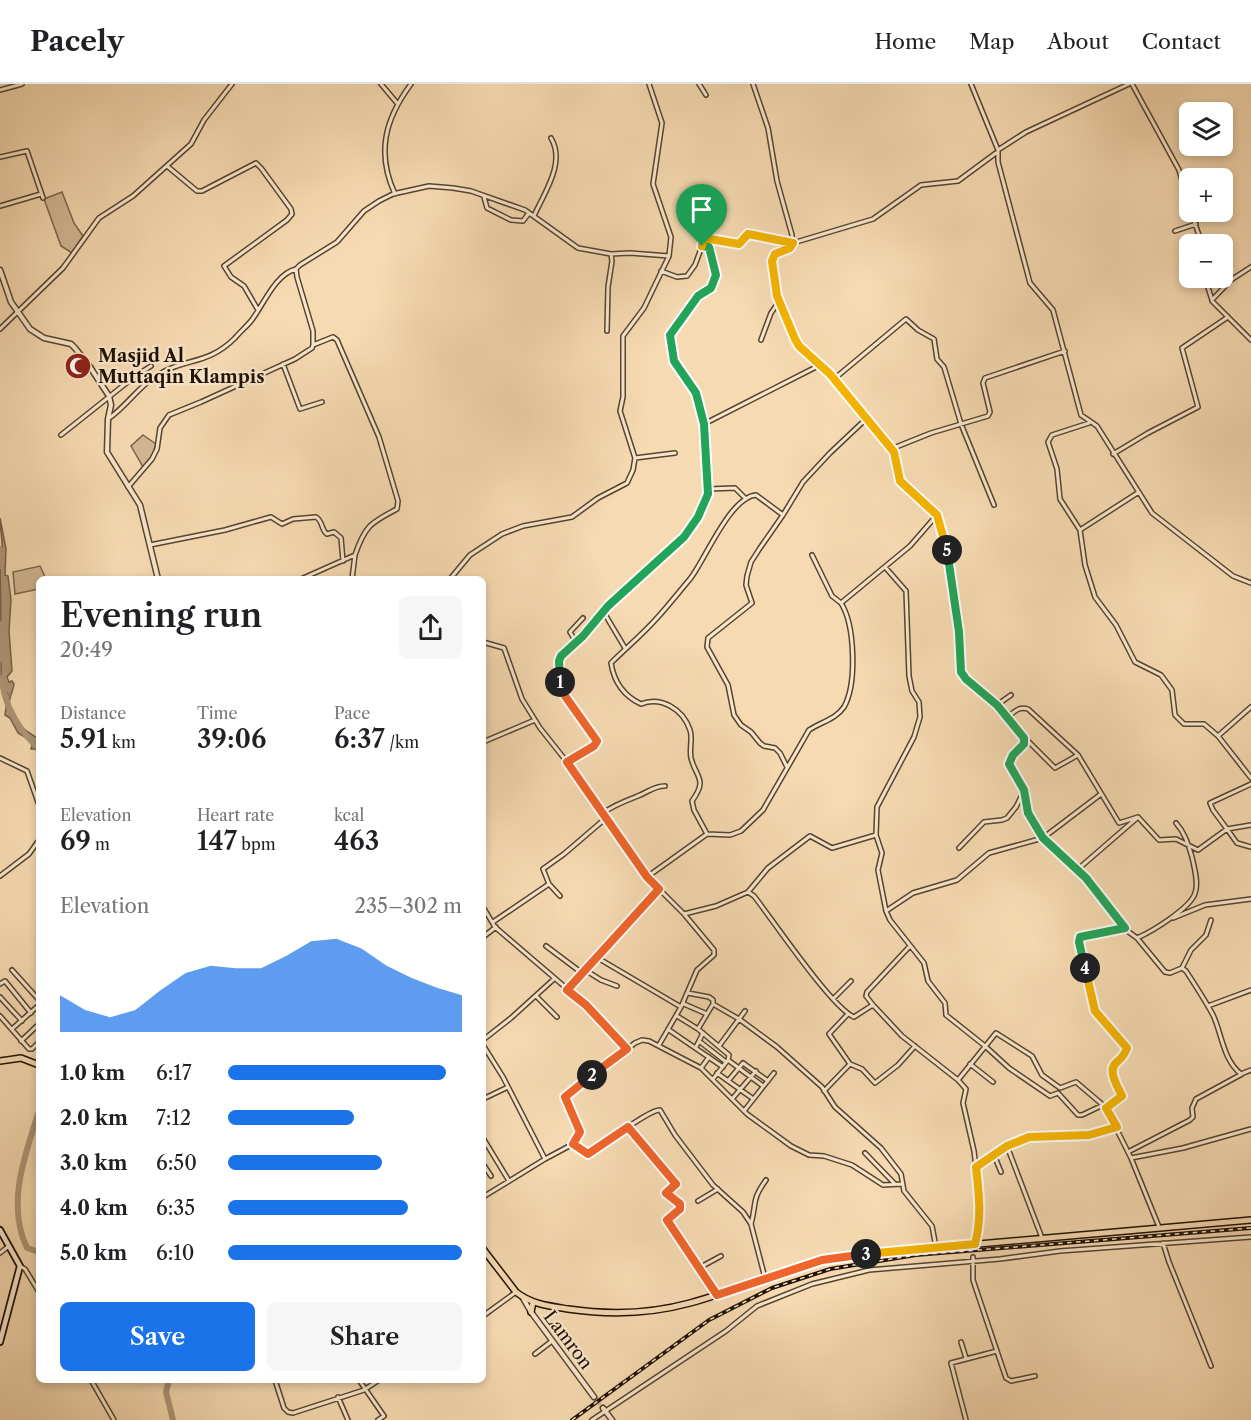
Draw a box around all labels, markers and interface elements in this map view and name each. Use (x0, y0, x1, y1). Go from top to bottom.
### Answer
text: Pacely (30, 24, 124, 58)
text: Home (875, 29, 936, 54)
text: Map (969, 29, 1014, 54)
text: About (1047, 29, 1109, 54)
text: Contact (1142, 29, 1221, 54)
map controls (1179, 102, 1233, 288)
button: layers (1179, 102, 1233, 156)
button: + (1179, 168, 1233, 222)
pin (676, 184, 727, 246)
icon: arrive (685, 193, 718, 226)
button: − (1179, 234, 1233, 288)
place label: Masjid Al Muttaqin Klampis (98, 345, 265, 388)
mosque icon: Masjid Al Muttaqin Klampis (63, 351, 93, 381)
pin: 5 (932, 535, 962, 565)
text: 5 (943, 540, 951, 560)
text: Evening run (60, 595, 262, 636)
button: share (399, 596, 462, 659)
text: 20:49 (60, 638, 113, 662)
pin: 1 (545, 667, 575, 697)
text: 1 (556, 672, 564, 692)
text: Distance (60, 703, 126, 723)
text: Time (197, 703, 237, 723)
text: Pace (334, 703, 370, 723)
text: 5.91 (60, 723, 108, 755)
text: 39:06 (197, 723, 267, 755)
text: 6:37 (334, 723, 385, 755)
text: km (108, 732, 136, 752)
text: /km (385, 732, 419, 752)
text: Elevation (60, 805, 131, 825)
text: Heart rate (197, 805, 274, 825)
text: kcal (334, 805, 364, 825)
text: 69 (60, 825, 91, 857)
text: 147 (197, 825, 237, 857)
text: 463 (334, 825, 379, 857)
text: m (91, 834, 110, 854)
text: bpm (237, 834, 276, 854)
text: Elevation (60, 894, 149, 918)
text: 235–302 m (355, 894, 462, 918)
pin: 4 (1070, 953, 1100, 983)
text: 4 (1080, 958, 1090, 978)
pin: 2 (577, 1060, 607, 1090)
text: 1.0 km (60, 1061, 125, 1085)
text: 6:17 (156, 1061, 192, 1085)
text: 2 (587, 1065, 597, 1085)
text: 2.0 km (60, 1106, 128, 1130)
text: 7:12 (156, 1106, 191, 1130)
text: 3.0 km (60, 1151, 127, 1175)
text: 6:50 (156, 1151, 197, 1175)
text: 4.0 km (60, 1196, 128, 1220)
text: 6:35 (156, 1196, 195, 1220)
pin: 3 (851, 1239, 881, 1269)
text: 5.0 km (60, 1241, 127, 1265)
text: 6:10 (156, 1241, 194, 1265)
text: 3 (861, 1244, 871, 1264)
button: Save (60, 1302, 255, 1371)
button: Share (267, 1302, 462, 1371)
street label: Lamron (539, 1306, 597, 1374)

